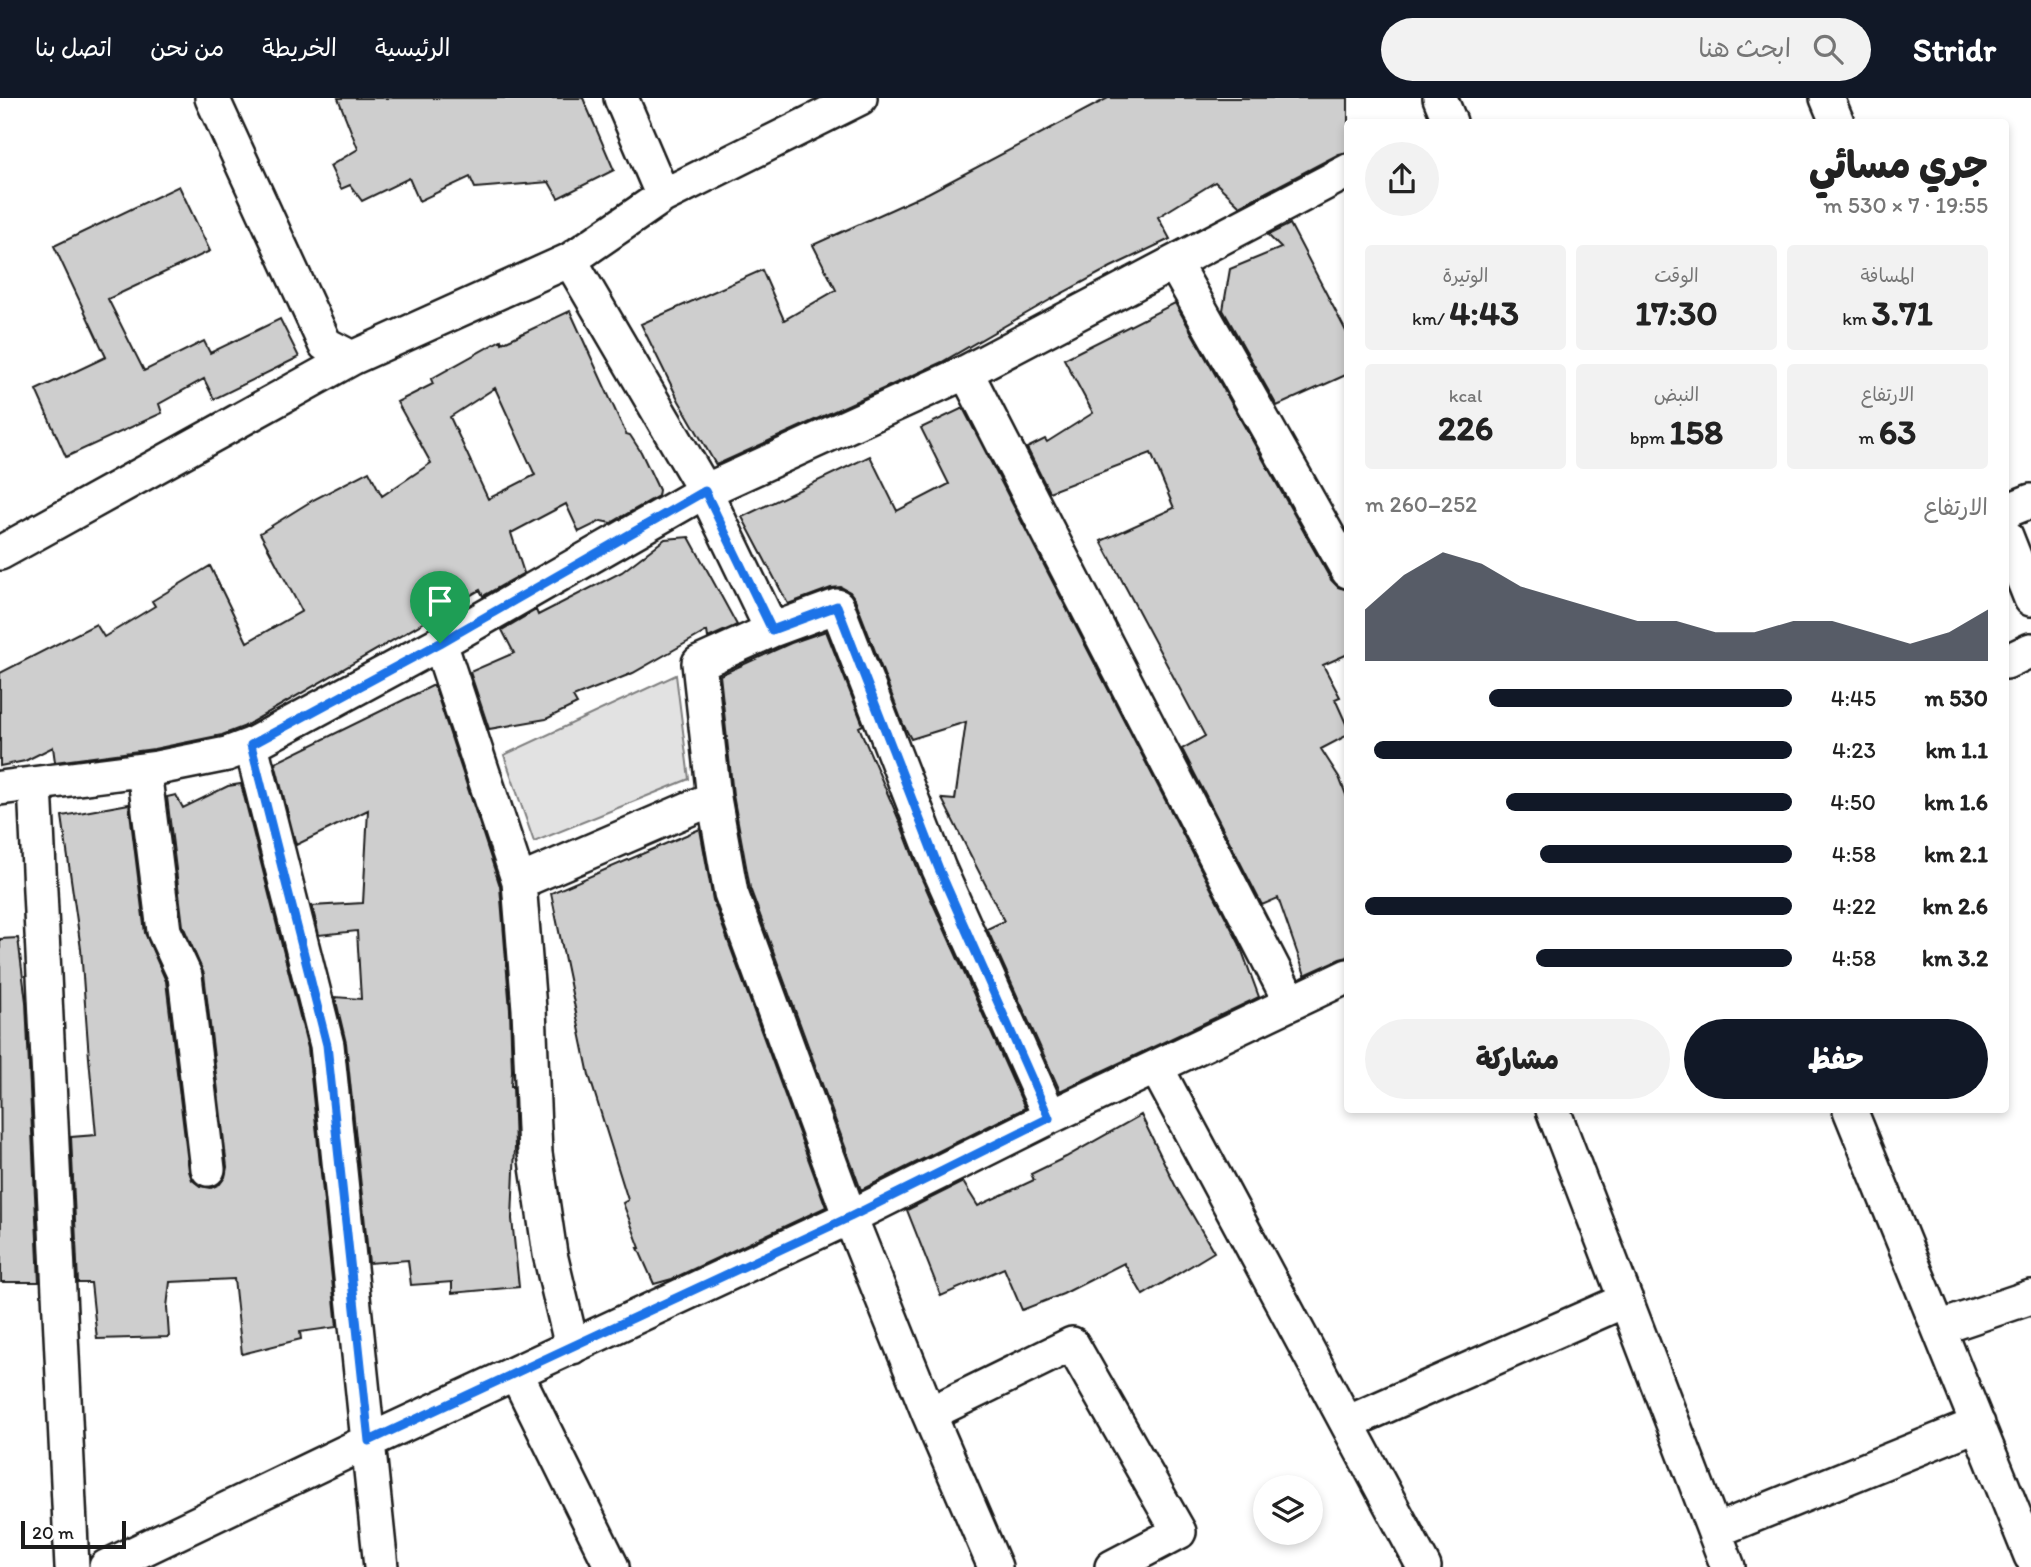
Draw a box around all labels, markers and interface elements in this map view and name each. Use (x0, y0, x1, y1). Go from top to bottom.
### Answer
search box (1381, 18, 1871, 81)
icon: search (1809, 30, 1847, 68)
text: Stridr (1913, 30, 1996, 69)
text: ابحث هنا (1698, 32, 1791, 64)
text: اتصل بنا (35, 33, 112, 62)
text: من نحن (150, 33, 224, 62)
text: الخريطة (262, 33, 337, 62)
text: الرئيسية (375, 33, 450, 62)
button: share (1365, 142, 1439, 216)
text: جري مسائي (1809, 142, 1988, 188)
text: 19:55 · 7 × 530 m (1823, 191, 1988, 219)
text: الوتيرة (1443, 264, 1488, 287)
text: الوقت (1654, 264, 1699, 287)
text: المسافة (1860, 264, 1915, 287)
text: 4:43 (1449, 292, 1519, 334)
text: 17:30 (1635, 292, 1718, 334)
text: 3.71 (1872, 292, 1933, 334)
text: /km (1412, 307, 1449, 330)
text: km (1842, 307, 1872, 330)
text: النبض (1654, 383, 1699, 406)
text: الارتفاع (1861, 383, 1914, 406)
text: kcal (1449, 384, 1482, 407)
text: 226 (1438, 407, 1493, 449)
text: 158 (1669, 411, 1723, 453)
text: 63 (1879, 411, 1916, 453)
text: bpm (1630, 426, 1669, 449)
text: m (1859, 426, 1879, 449)
text: 252–260 m (1365, 490, 1477, 518)
text: الارتفاع (1924, 493, 1988, 521)
pin (410, 571, 470, 643)
icon: arrive (421, 582, 459, 620)
text: 4:45 (1831, 684, 1876, 712)
text: 530 m (1925, 684, 1988, 712)
text: 4:23 (1832, 736, 1876, 764)
text: 1.1 km (1925, 736, 1988, 764)
text: 4:50 (1830, 788, 1876, 816)
text: 1.6 km (1924, 788, 1988, 816)
text: 4:58 (1832, 840, 1876, 868)
text: 2.1 km (1924, 840, 1988, 868)
text: 4:22 (1832, 892, 1876, 920)
text: 2.6 km (1922, 892, 1988, 920)
text: 4:58 (1832, 944, 1876, 972)
text: 3.2 km (1922, 944, 1988, 972)
button: مشاركة (1365, 1019, 1670, 1099)
button: حفظ (1684, 1019, 1988, 1099)
map controls (1253, 1475, 1323, 1545)
button: layers (1253, 1475, 1323, 1545)
scale bar (21, 1518, 126, 1550)
text: 20 m (32, 1521, 74, 1544)

